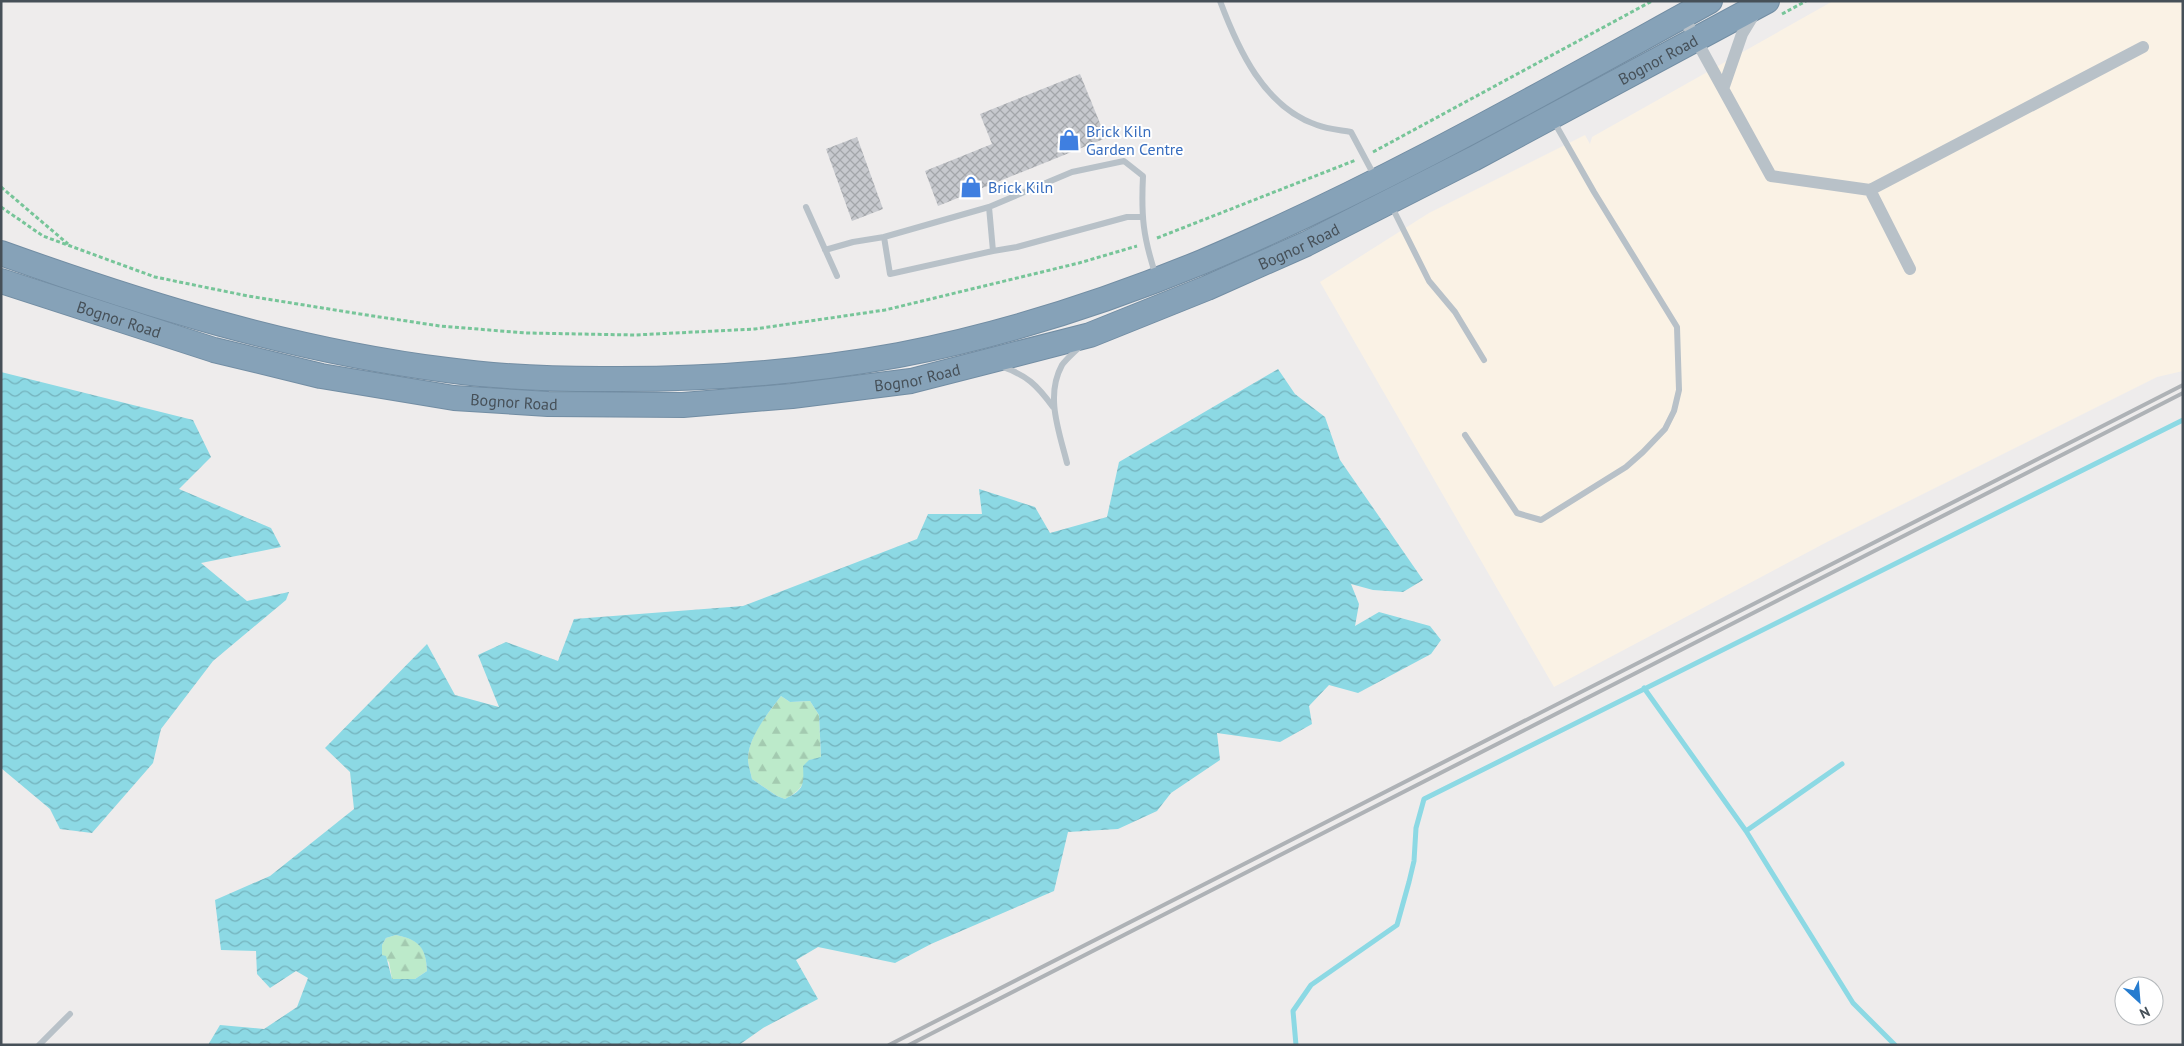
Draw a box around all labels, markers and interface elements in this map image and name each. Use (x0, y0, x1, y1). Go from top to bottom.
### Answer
street label: Bognor Road (1615, 30, 1701, 89)
place label: Brick Kiln Garden Centre (1086, 121, 1183, 159)
shop icon: Brick Kiln Garden Centre (1056, 127, 1082, 153)
shop icon: Brick Kiln (958, 174, 984, 200)
place label: Brick Kiln (988, 177, 1053, 197)
street label: Bognor Road (1255, 219, 1343, 274)
street label: Bognor Road (74, 296, 164, 342)
street label: Bognor Road (873, 359, 962, 396)
street label: Bognor Road (470, 389, 558, 414)
north arrow (2114, 976, 2164, 1026)
text: N (2137, 1003, 2153, 1023)

